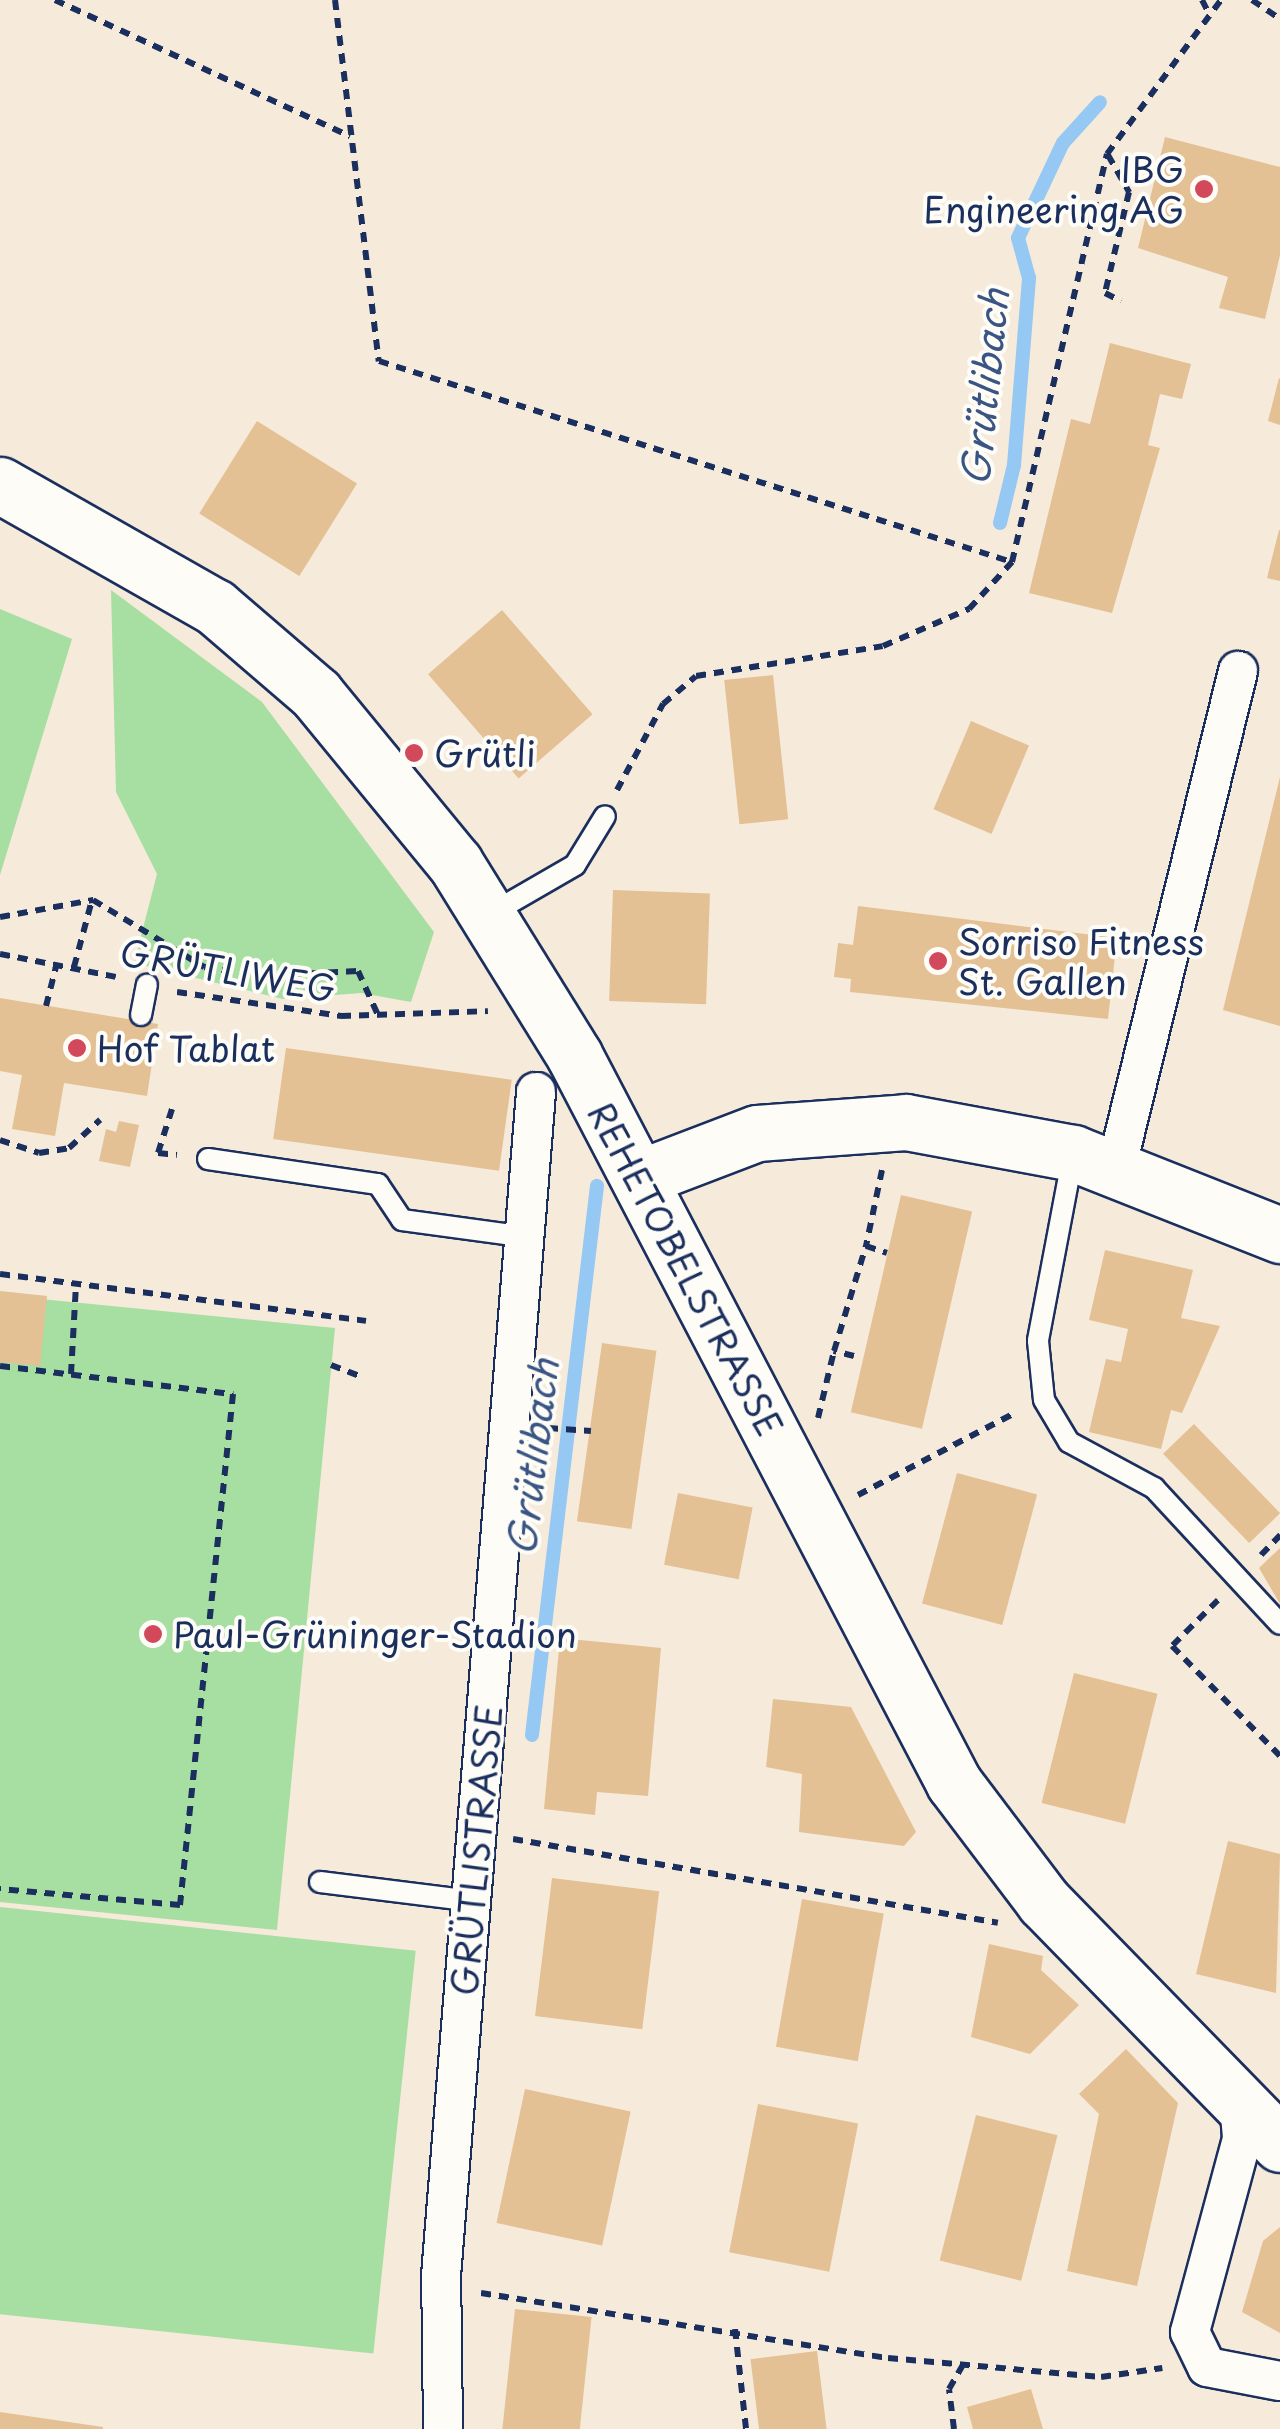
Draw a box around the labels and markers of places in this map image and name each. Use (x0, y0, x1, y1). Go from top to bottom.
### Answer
place label: IBG Engineering AG (921, 148, 1184, 230)
marker: IBG Engineering AG (1193, 178, 1215, 200)
place label: Grütli (434, 732, 536, 774)
marker: Grütli (403, 742, 425, 764)
place label: Sorriso Fitness St. Gallen (958, 920, 1202, 1002)
marker: Sorriso Fitness St. Gallen (927, 950, 949, 972)
place label: Hof Tablat (97, 1027, 275, 1069)
marker: Hof Tablat (66, 1037, 88, 1059)
place label: Paul-Grüninger-Stadion (173, 1613, 577, 1655)
marker: Paul-Grüninger-Stadion (142, 1623, 164, 1645)

